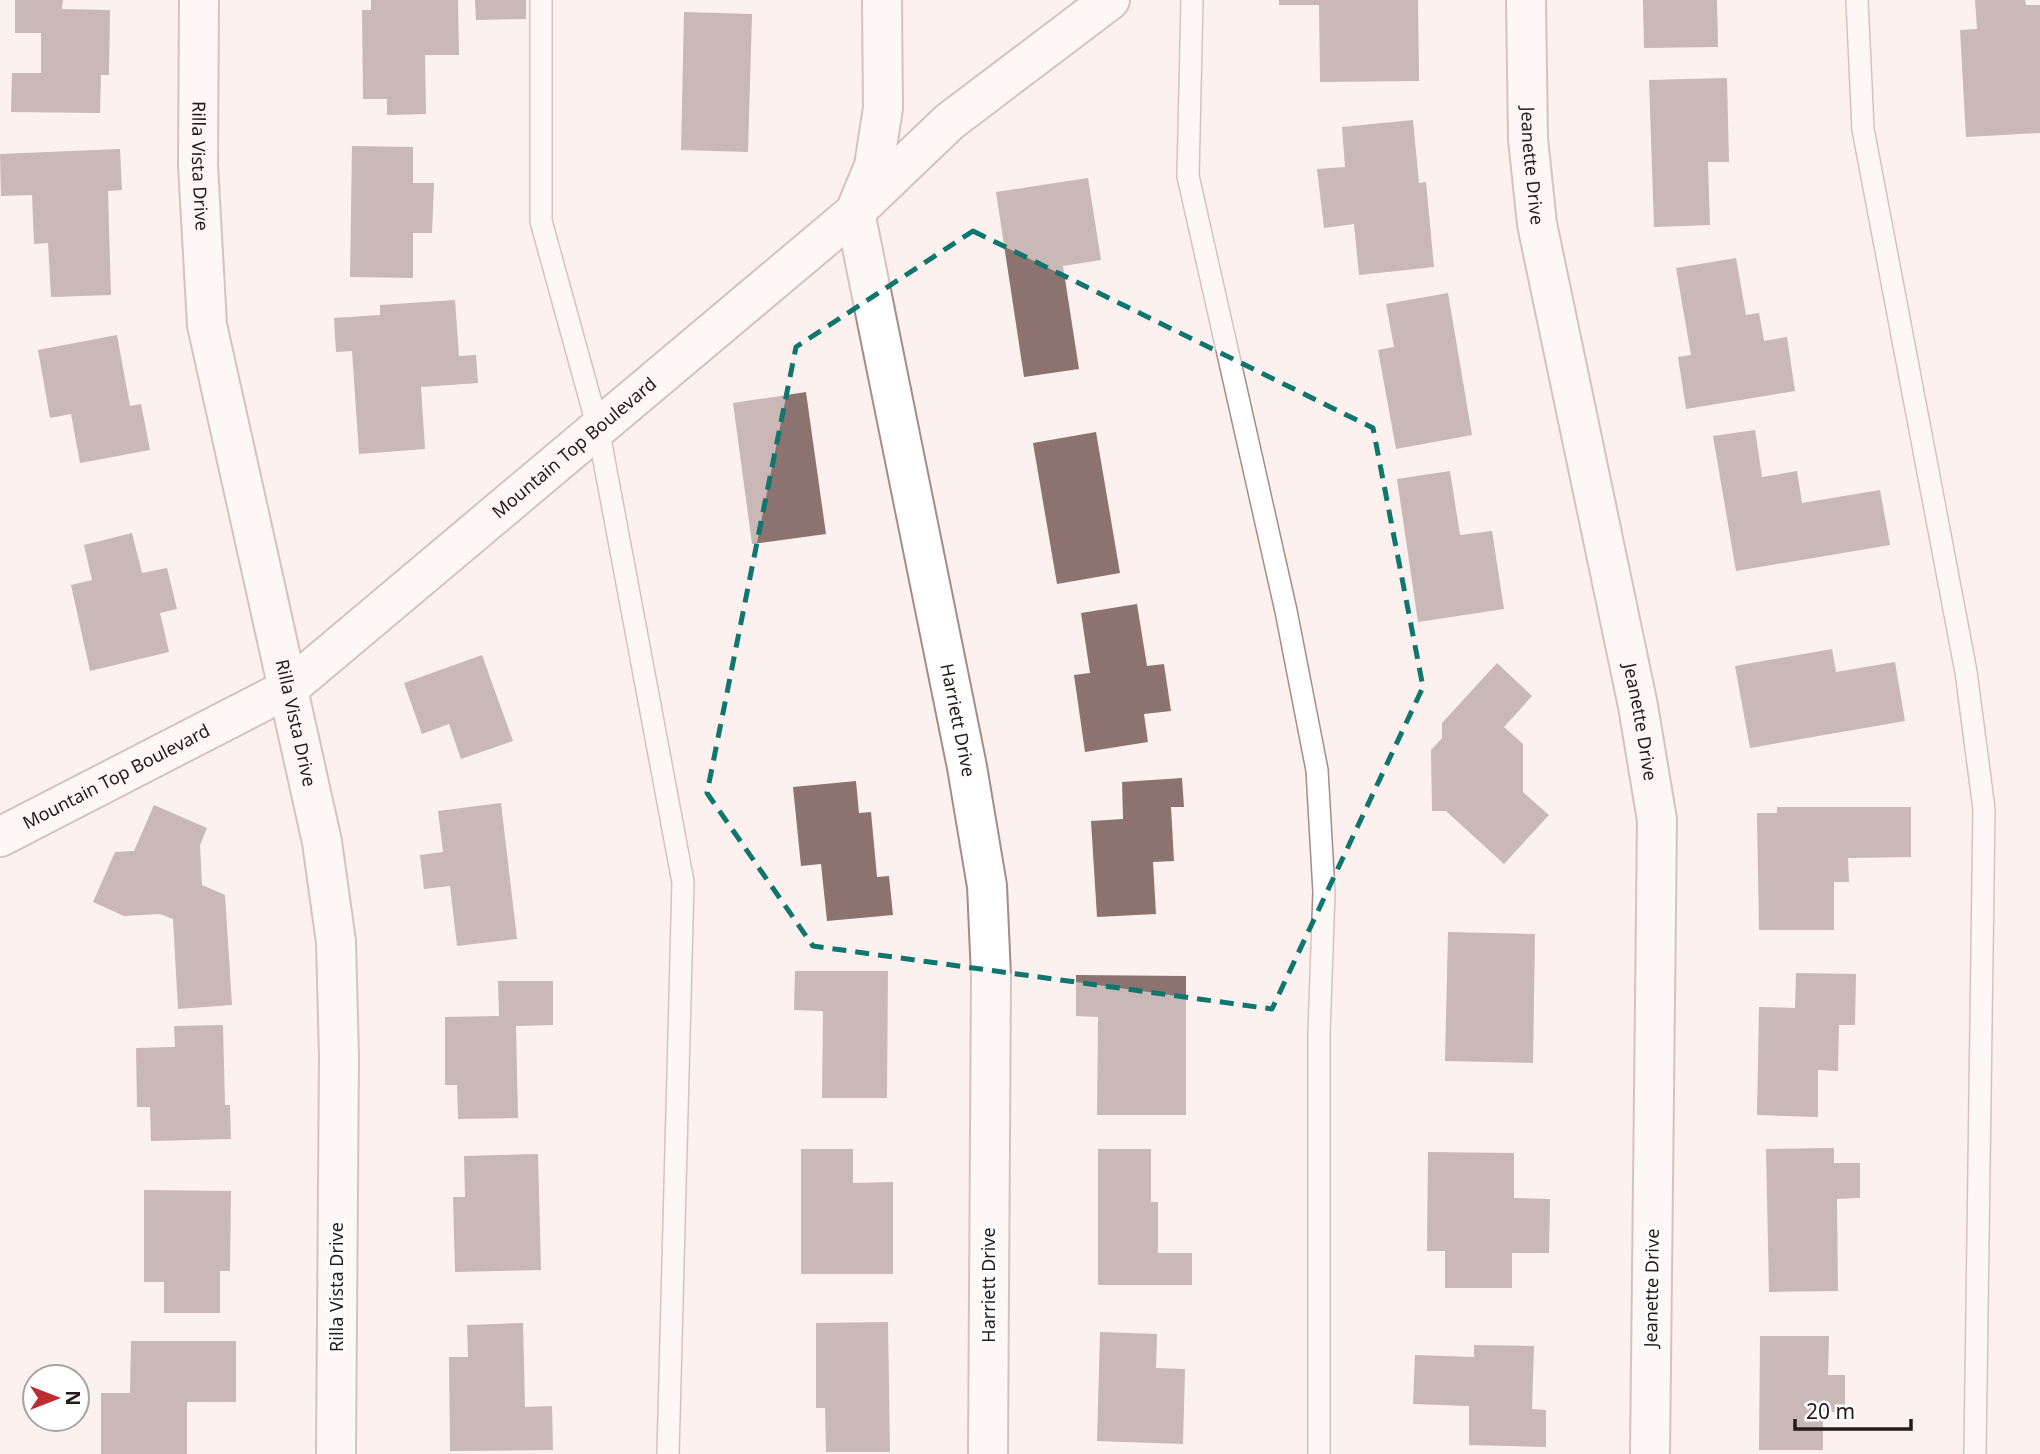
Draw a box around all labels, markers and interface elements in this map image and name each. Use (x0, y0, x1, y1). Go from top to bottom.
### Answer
street label: Rilla Vista Drive (187, 101, 215, 231)
street label: Jeanette Drive (1517, 104, 1550, 226)
street label: Mountain Top Boulevard (487, 371, 661, 523)
street label: Rilla Vista Drive (271, 657, 322, 789)
street label: Jeanette Drive (1618, 659, 1663, 782)
street label: Harriett Drive (935, 661, 981, 779)
street label: Mountain Top Boulevard (18, 718, 214, 834)
street label: Rilla Vista Drive (324, 1222, 348, 1352)
street label: Harriett Drive (976, 1227, 1000, 1343)
street label: Jeanette Drive (1638, 1228, 1664, 1350)
north arrow (21, 1363, 91, 1433)
scale bar (1795, 1388, 1910, 1432)
text: N (60, 1390, 86, 1406)
text: 20 m (1806, 1397, 1855, 1425)

